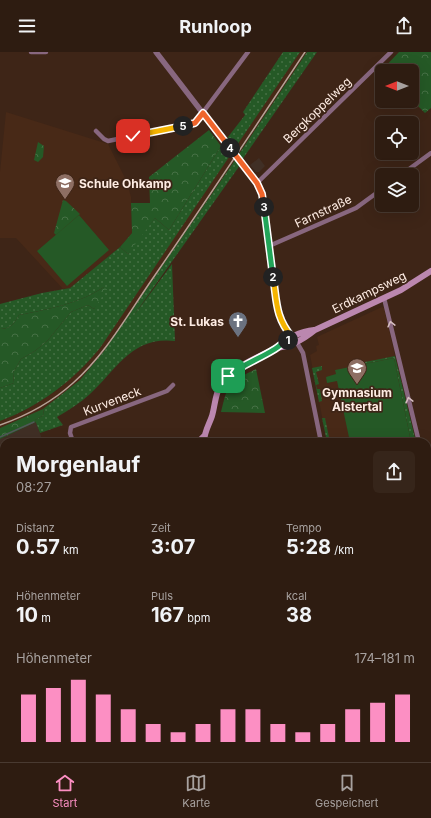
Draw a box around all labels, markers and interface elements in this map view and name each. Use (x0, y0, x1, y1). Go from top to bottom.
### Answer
icon: menu (16, 15, 38, 37)
icon: share (393, 15, 415, 37)
text: Runloop (179, 16, 252, 37)
north arrow (375, 64, 419, 108)
map controls (375, 64, 419, 212)
street label: Bergkoppelweg (280, 74, 354, 146)
pin: 5 (173, 116, 193, 136)
button: locate (375, 116, 419, 160)
pin (116, 119, 150, 153)
text: 5 (179, 119, 187, 133)
icon: check (122, 125, 144, 147)
pin: 4 (220, 138, 240, 158)
text: 4 (226, 141, 234, 155)
button: layers (375, 168, 419, 212)
school or university icon: Schule Ohkamp (54, 172, 76, 200)
place label: Schule Ohkamp (79, 176, 172, 191)
street label: Farnstraße (292, 191, 354, 231)
pin: 3 (254, 197, 274, 217)
text: 3 (260, 200, 268, 214)
pin: 2 (263, 267, 283, 287)
street label: Erdkampsweg (330, 268, 408, 316)
text: 2 (270, 270, 276, 284)
church icon: St. Lukas (227, 310, 249, 338)
place label: St. Lukas (170, 314, 224, 329)
one-way arrow (387, 321, 395, 327)
pin: 1 (278, 330, 298, 350)
text: 1 (286, 333, 290, 347)
school or university icon: Gymnasium Alstertal (346, 357, 368, 385)
pin (211, 359, 245, 393)
icon: arrive (217, 365, 239, 387)
street label: Kurveneck (81, 383, 143, 419)
place label: Gymnasium Alstertal (322, 385, 392, 414)
one-way arrow (406, 397, 414, 404)
text: Morgenlauf (16, 451, 140, 477)
button: share (373, 451, 415, 493)
text: 08:27 (16, 479, 51, 495)
text: Distanz (16, 521, 55, 535)
text: Zeit (151, 521, 171, 535)
text: Tempo (286, 521, 322, 535)
text: 0.57 (16, 535, 60, 559)
text: 3:07 (151, 535, 195, 559)
text: 5:28 (286, 535, 331, 559)
text: km (60, 543, 79, 557)
text: /km (331, 543, 354, 557)
text: Höhenmeter (16, 589, 80, 603)
text: Puls (151, 589, 173, 603)
text: kcal (286, 589, 307, 603)
text: 10 (16, 603, 38, 627)
text: 167 (151, 603, 184, 627)
text: 38 (286, 603, 312, 627)
text: m (38, 611, 51, 625)
text: bpm (184, 611, 210, 625)
text: Höhenmeter (16, 650, 92, 666)
text: 174–181 m (355, 650, 415, 666)
tab: Start (53, 772, 77, 810)
tab: Karte (182, 772, 210, 810)
tab: Gespeichert (315, 772, 378, 810)

